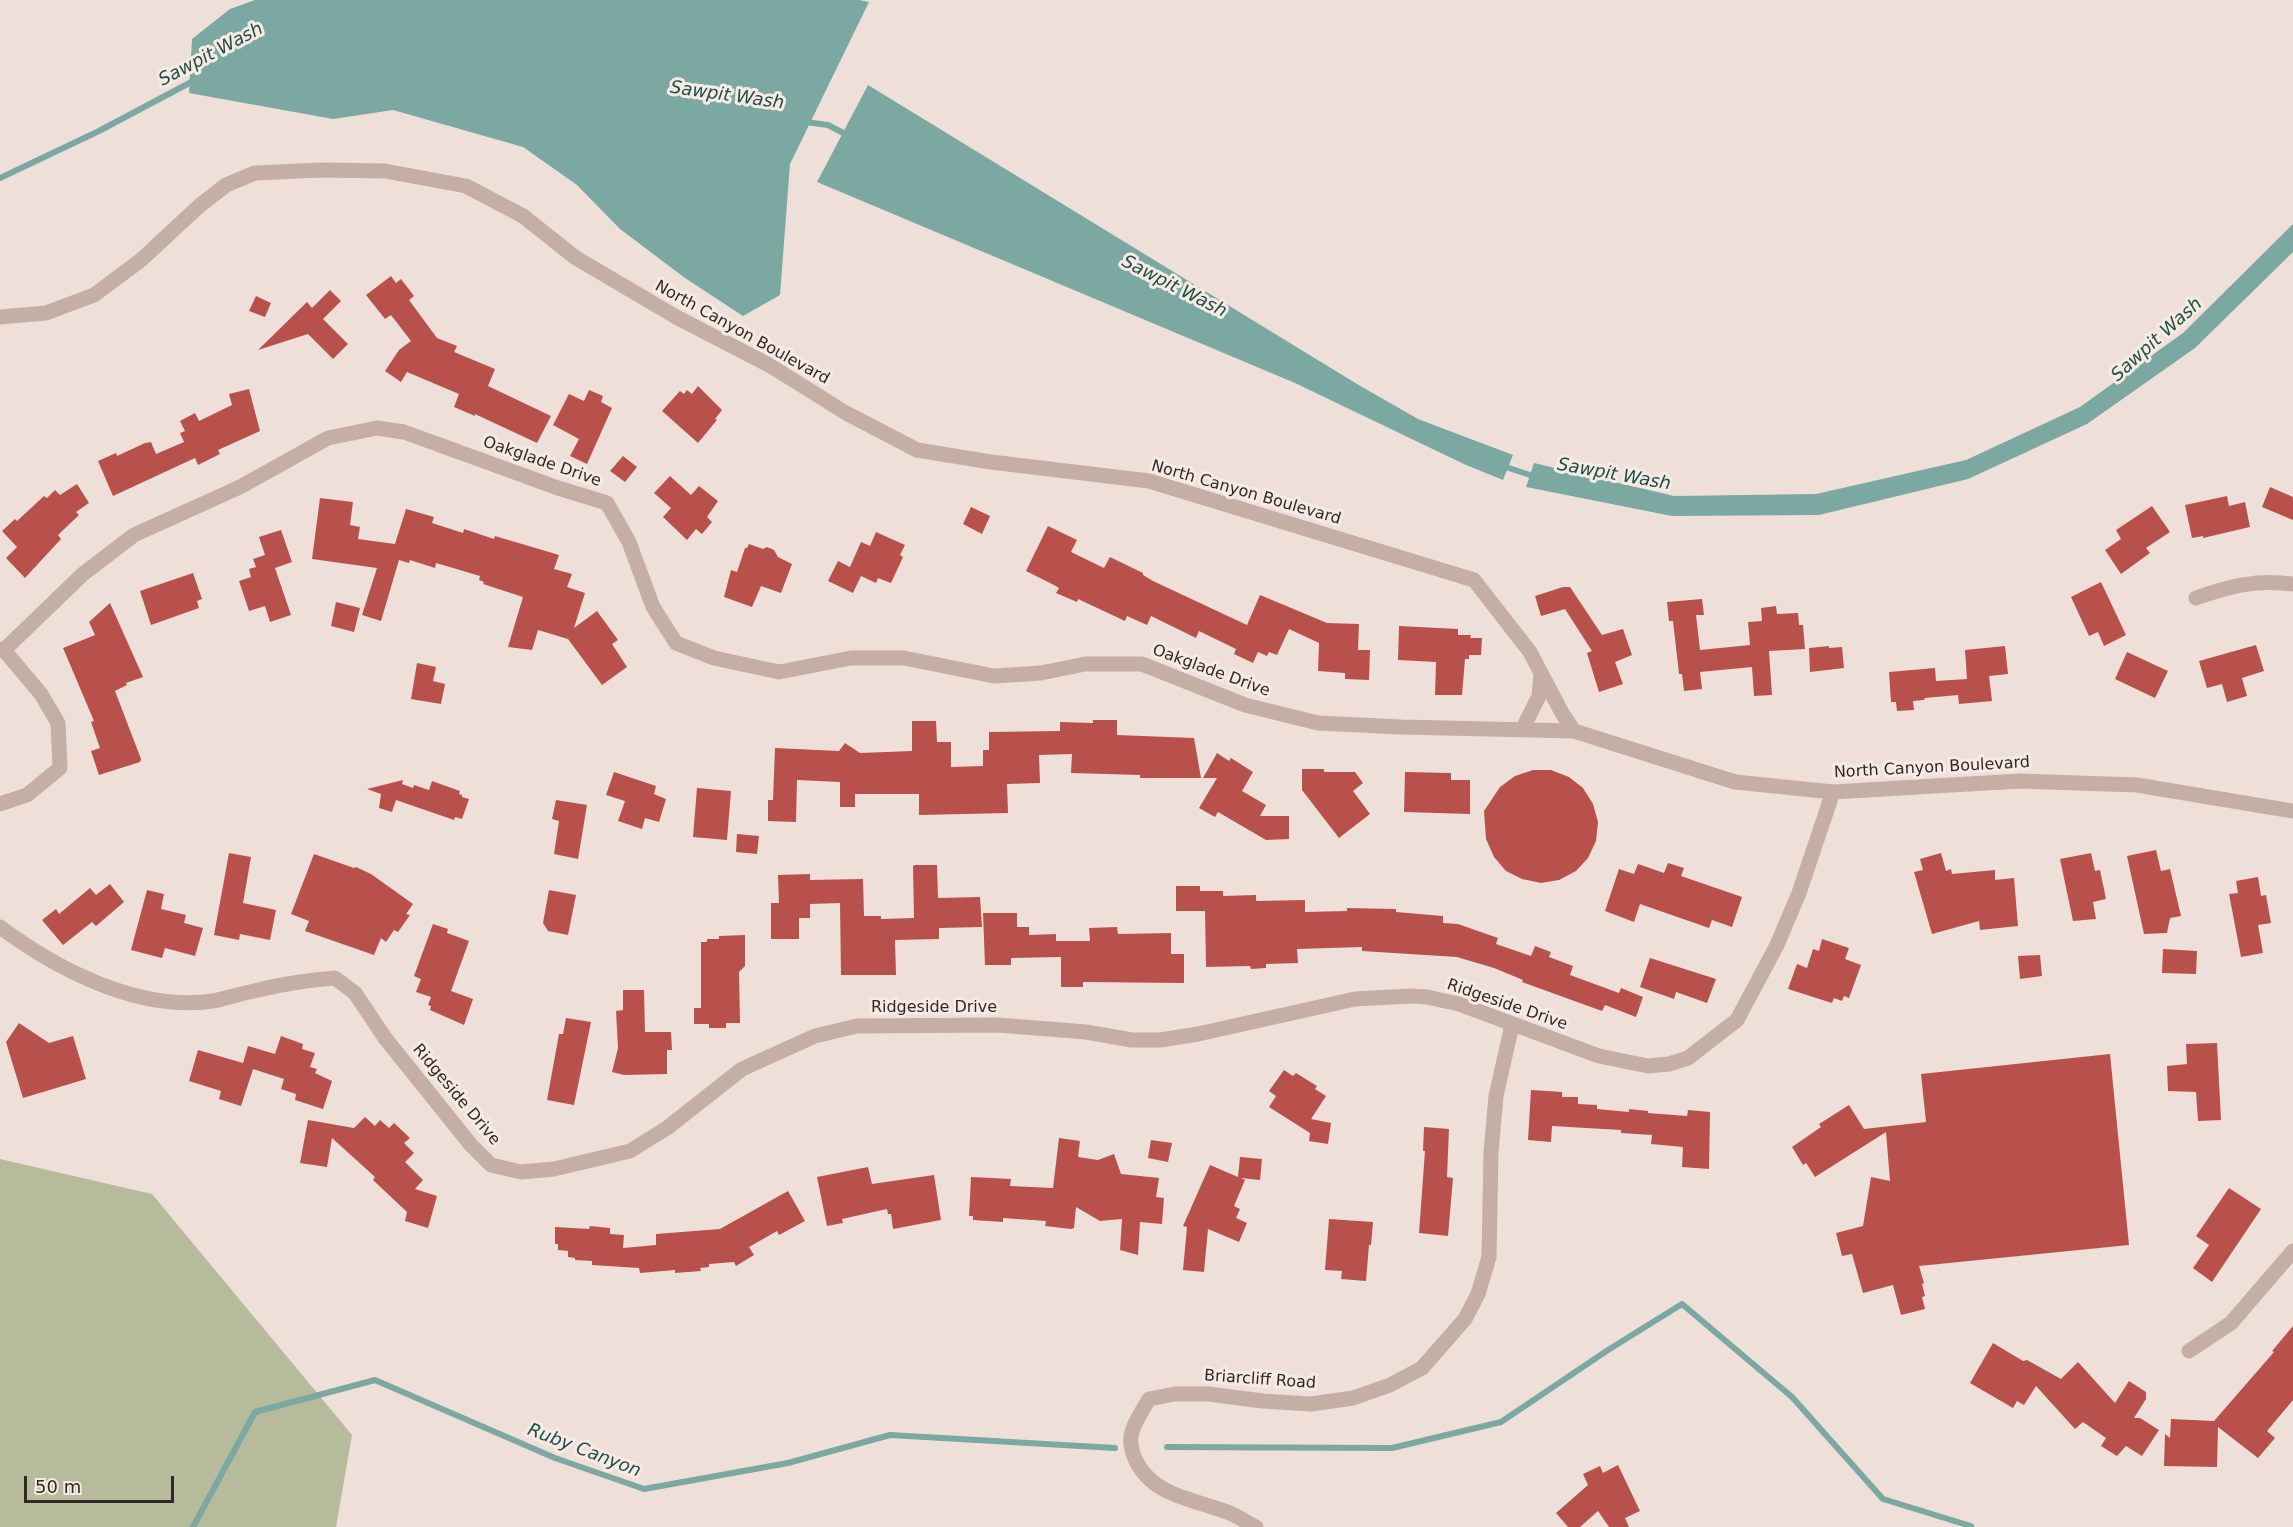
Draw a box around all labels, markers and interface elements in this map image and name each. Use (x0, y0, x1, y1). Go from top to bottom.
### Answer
water label: Sawpit Wash (155, 18, 267, 92)
water label: Sawpit Wash (669, 77, 785, 115)
water label: Sawpit Wash (1118, 251, 1230, 323)
street label: North Canyon Boulevard (651, 277, 833, 389)
water label: Sawpit Wash (2107, 293, 2207, 387)
street label: Oakglade Drive (480, 433, 604, 491)
water label: Sawpit Wash (1555, 454, 1673, 496)
street label: North Canyon Boulevard (1149, 457, 1343, 529)
street label: Oakglade Drive (1150, 641, 1272, 701)
street label: North Canyon Boulevard (1833, 753, 2031, 783)
street label: Ridgeside Drive (1444, 975, 1570, 1035)
street label: Ridgeside Drive (871, 998, 997, 1018)
street label: Ridgeside Drive (408, 1040, 504, 1150)
street label: Briarcliff Road (1203, 1367, 1317, 1393)
water label: Ruby Canyon (524, 1419, 644, 1483)
scale bar (27, 1464, 177, 1502)
text: 50 m (35, 1476, 81, 1497)

